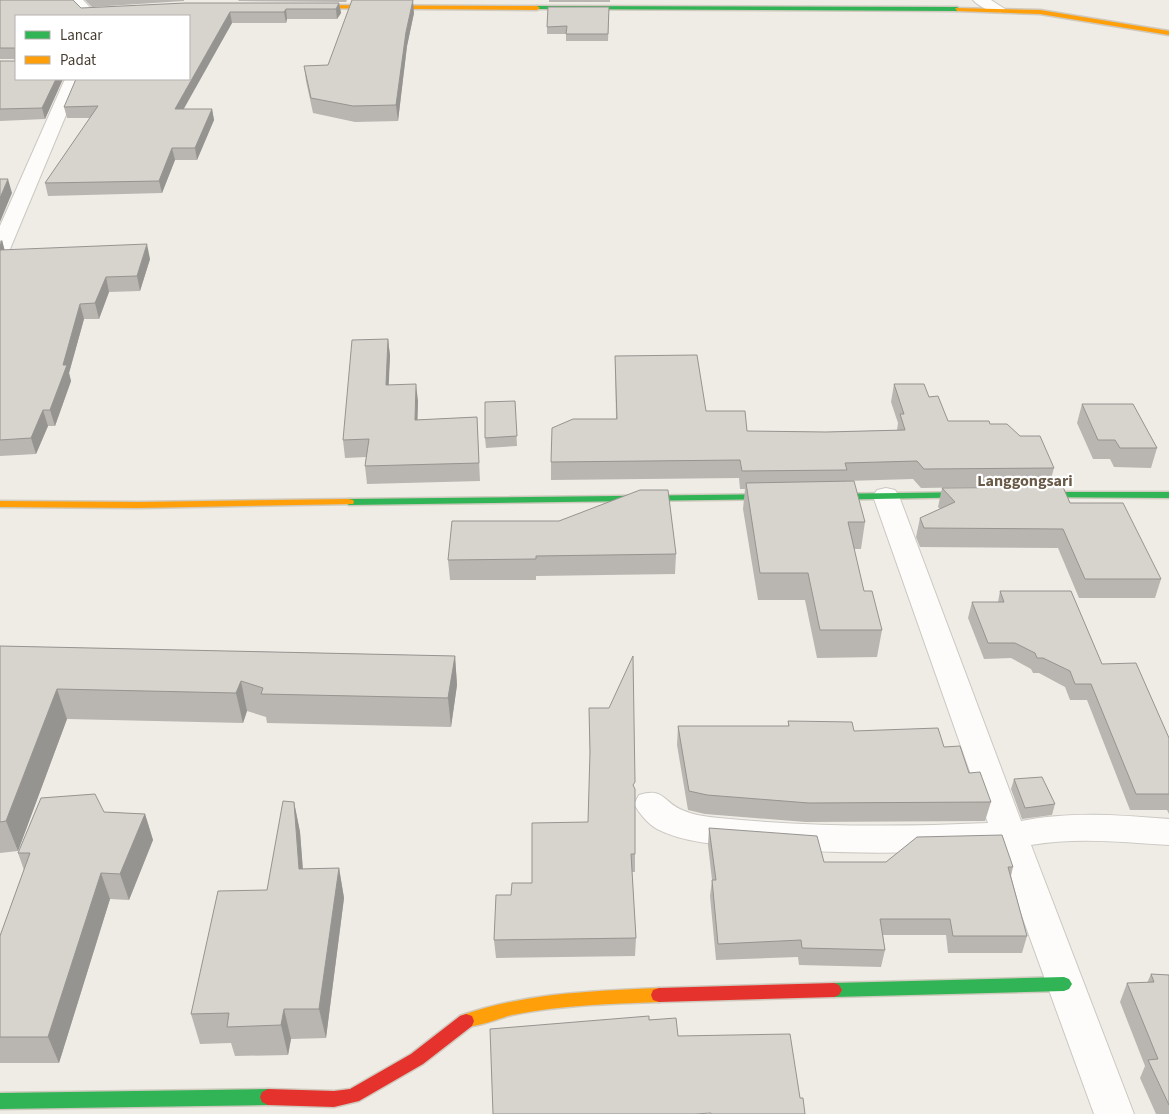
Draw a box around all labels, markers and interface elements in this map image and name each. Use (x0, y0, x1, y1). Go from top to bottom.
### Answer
legend (15, 15, 190, 80)
text: Lancar (60, 25, 103, 46)
text: Padat (60, 50, 96, 71)
district label: Langgongsari (977, 470, 1073, 492)

